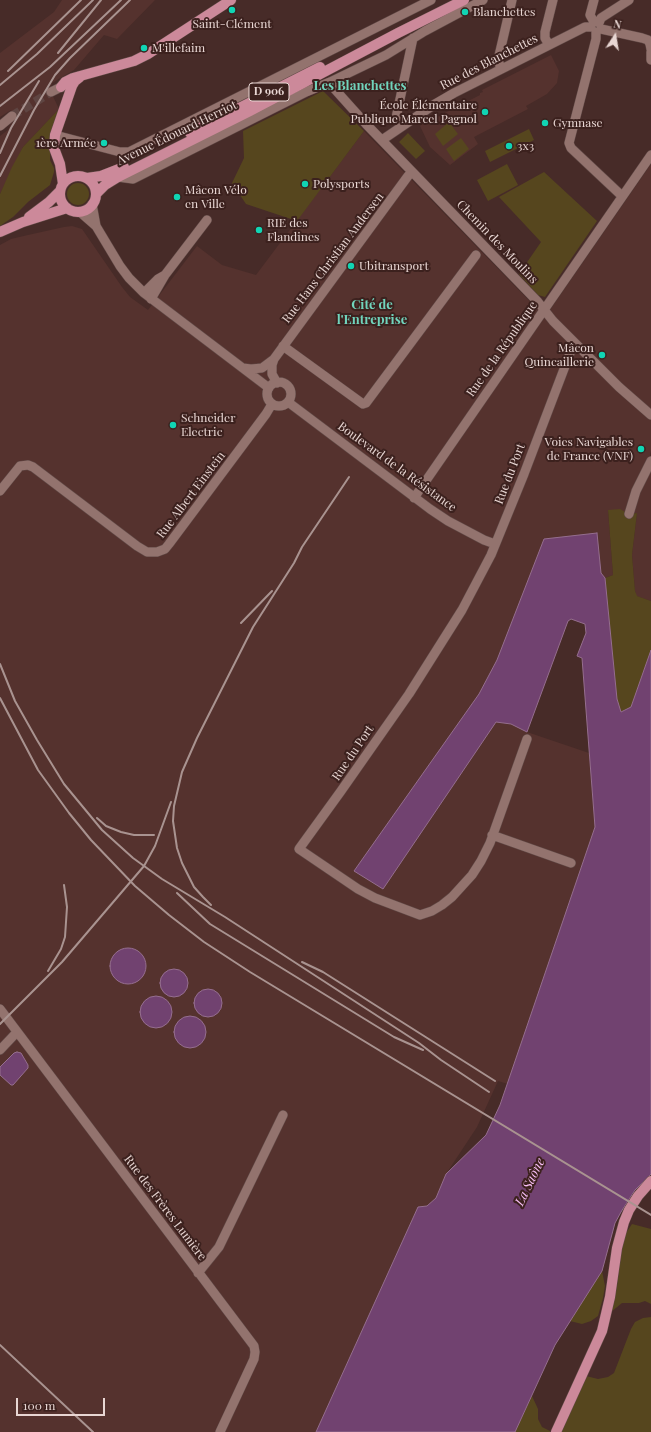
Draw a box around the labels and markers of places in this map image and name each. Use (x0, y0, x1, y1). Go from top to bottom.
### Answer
marker: Saint-Clément (227, 5, 237, 15)
place label: Blanchettes (473, 5, 535, 19)
marker: Blanchettes (460, 7, 470, 17)
place label: Saint-Clément (192, 17, 272, 31)
place label: M'illefaim (152, 41, 205, 55)
marker: M'illefaim (139, 43, 149, 53)
place label: École Élémentaire Publique Marcel Pagnol (351, 98, 477, 126)
marker: École Élémentaire Publique Marcel Pagnol (480, 107, 490, 117)
place label: Gymnase (553, 116, 603, 130)
marker: Gymnase (540, 118, 550, 128)
place label: 1ère Armée (36, 136, 96, 150)
marker: 1ère Armée (99, 138, 109, 148)
place label: 3x3 (517, 139, 534, 153)
marker: 3x3 (504, 141, 514, 151)
place label: Polysports (313, 177, 370, 191)
marker: Polysports (300, 179, 310, 189)
place label: Mâcon Vélo en Ville (185, 183, 247, 211)
marker: Mâcon Vélo en Ville (172, 192, 182, 202)
place label: RIE des Flandines (267, 216, 319, 244)
marker: RIE des Flandines (254, 225, 264, 235)
place label: Ubitransport (359, 259, 429, 273)
marker: Ubitransport (346, 261, 356, 271)
place label: Mâcon Quincaillerie (524, 341, 594, 369)
marker: Mâcon Quincaillerie (597, 350, 607, 360)
place label: Schneider Electric (181, 411, 236, 439)
marker: Schneider Electric (168, 420, 178, 430)
place label: Voies Navigables de France (VNF) (545, 435, 633, 463)
marker: Voies Navigables de France (VNF) (636, 444, 646, 454)

